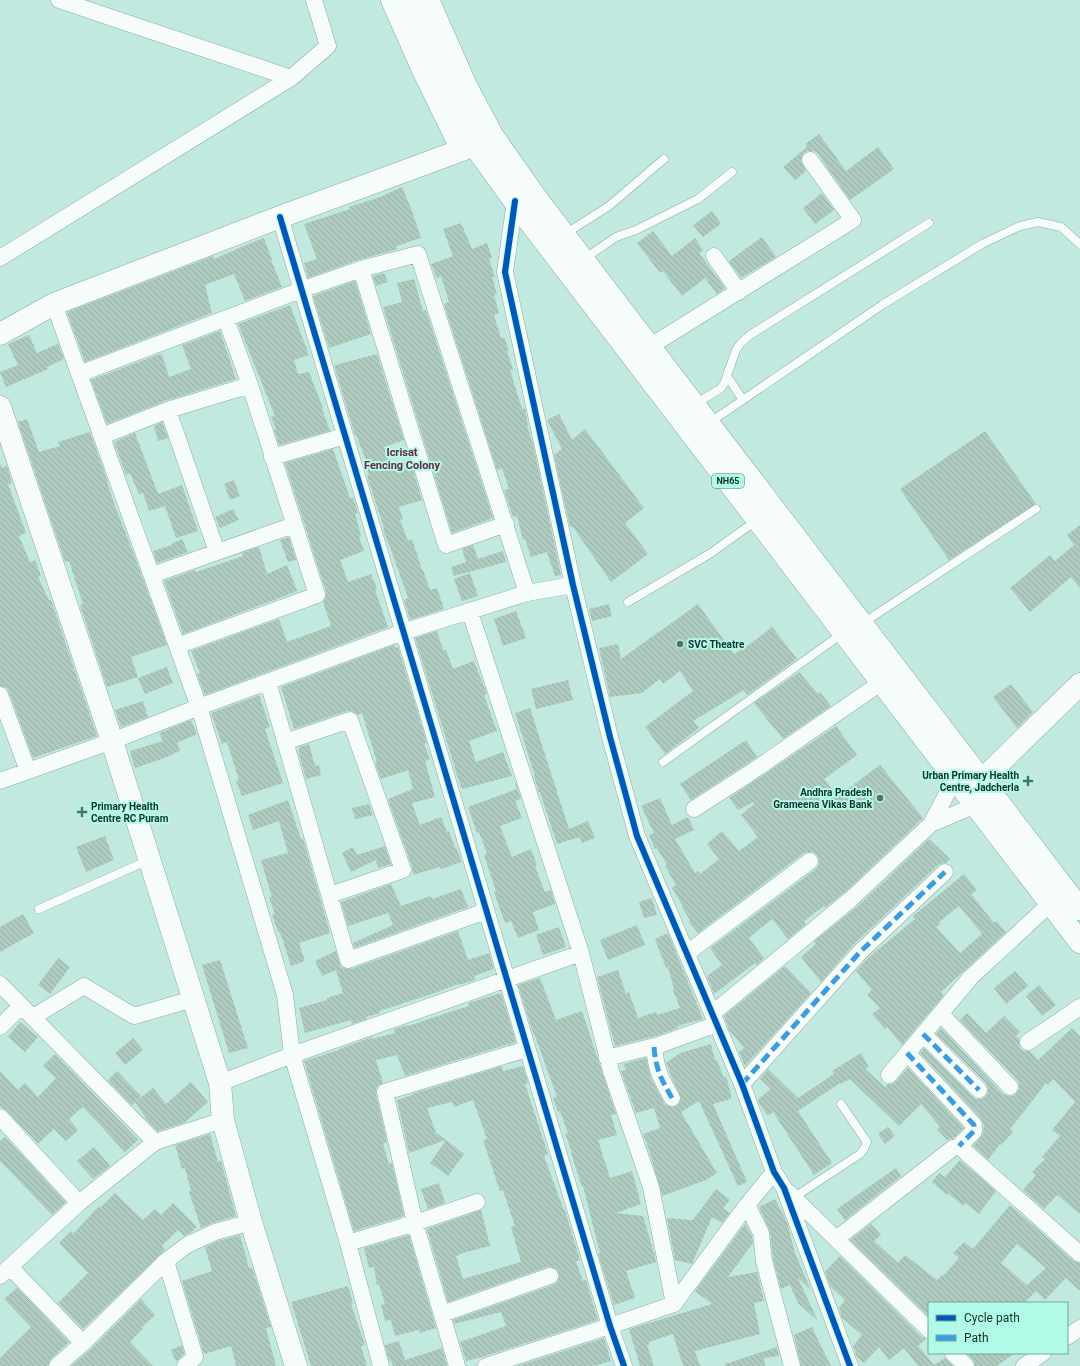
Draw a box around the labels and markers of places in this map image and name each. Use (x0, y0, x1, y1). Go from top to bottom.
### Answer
marker: SVC Theatre (675, 639, 685, 649)
place label: SVC Theatre (688, 639, 745, 650)
place label: Urban Primary Health Centre, Jadcherla (922, 770, 1020, 794)
marker: Urban Primary Health Centre, Jadcherla (1022, 775, 1034, 787)
place label: Andhra Pradesh Grameena Vikas Bank (773, 787, 873, 810)
marker: Andhra Pradesh Grameena Vikas Bank (875, 793, 885, 803)
place label: Primary Health Centre RC Puram (91, 801, 169, 824)
marker: Primary Health Centre RC Puram (76, 806, 88, 818)

